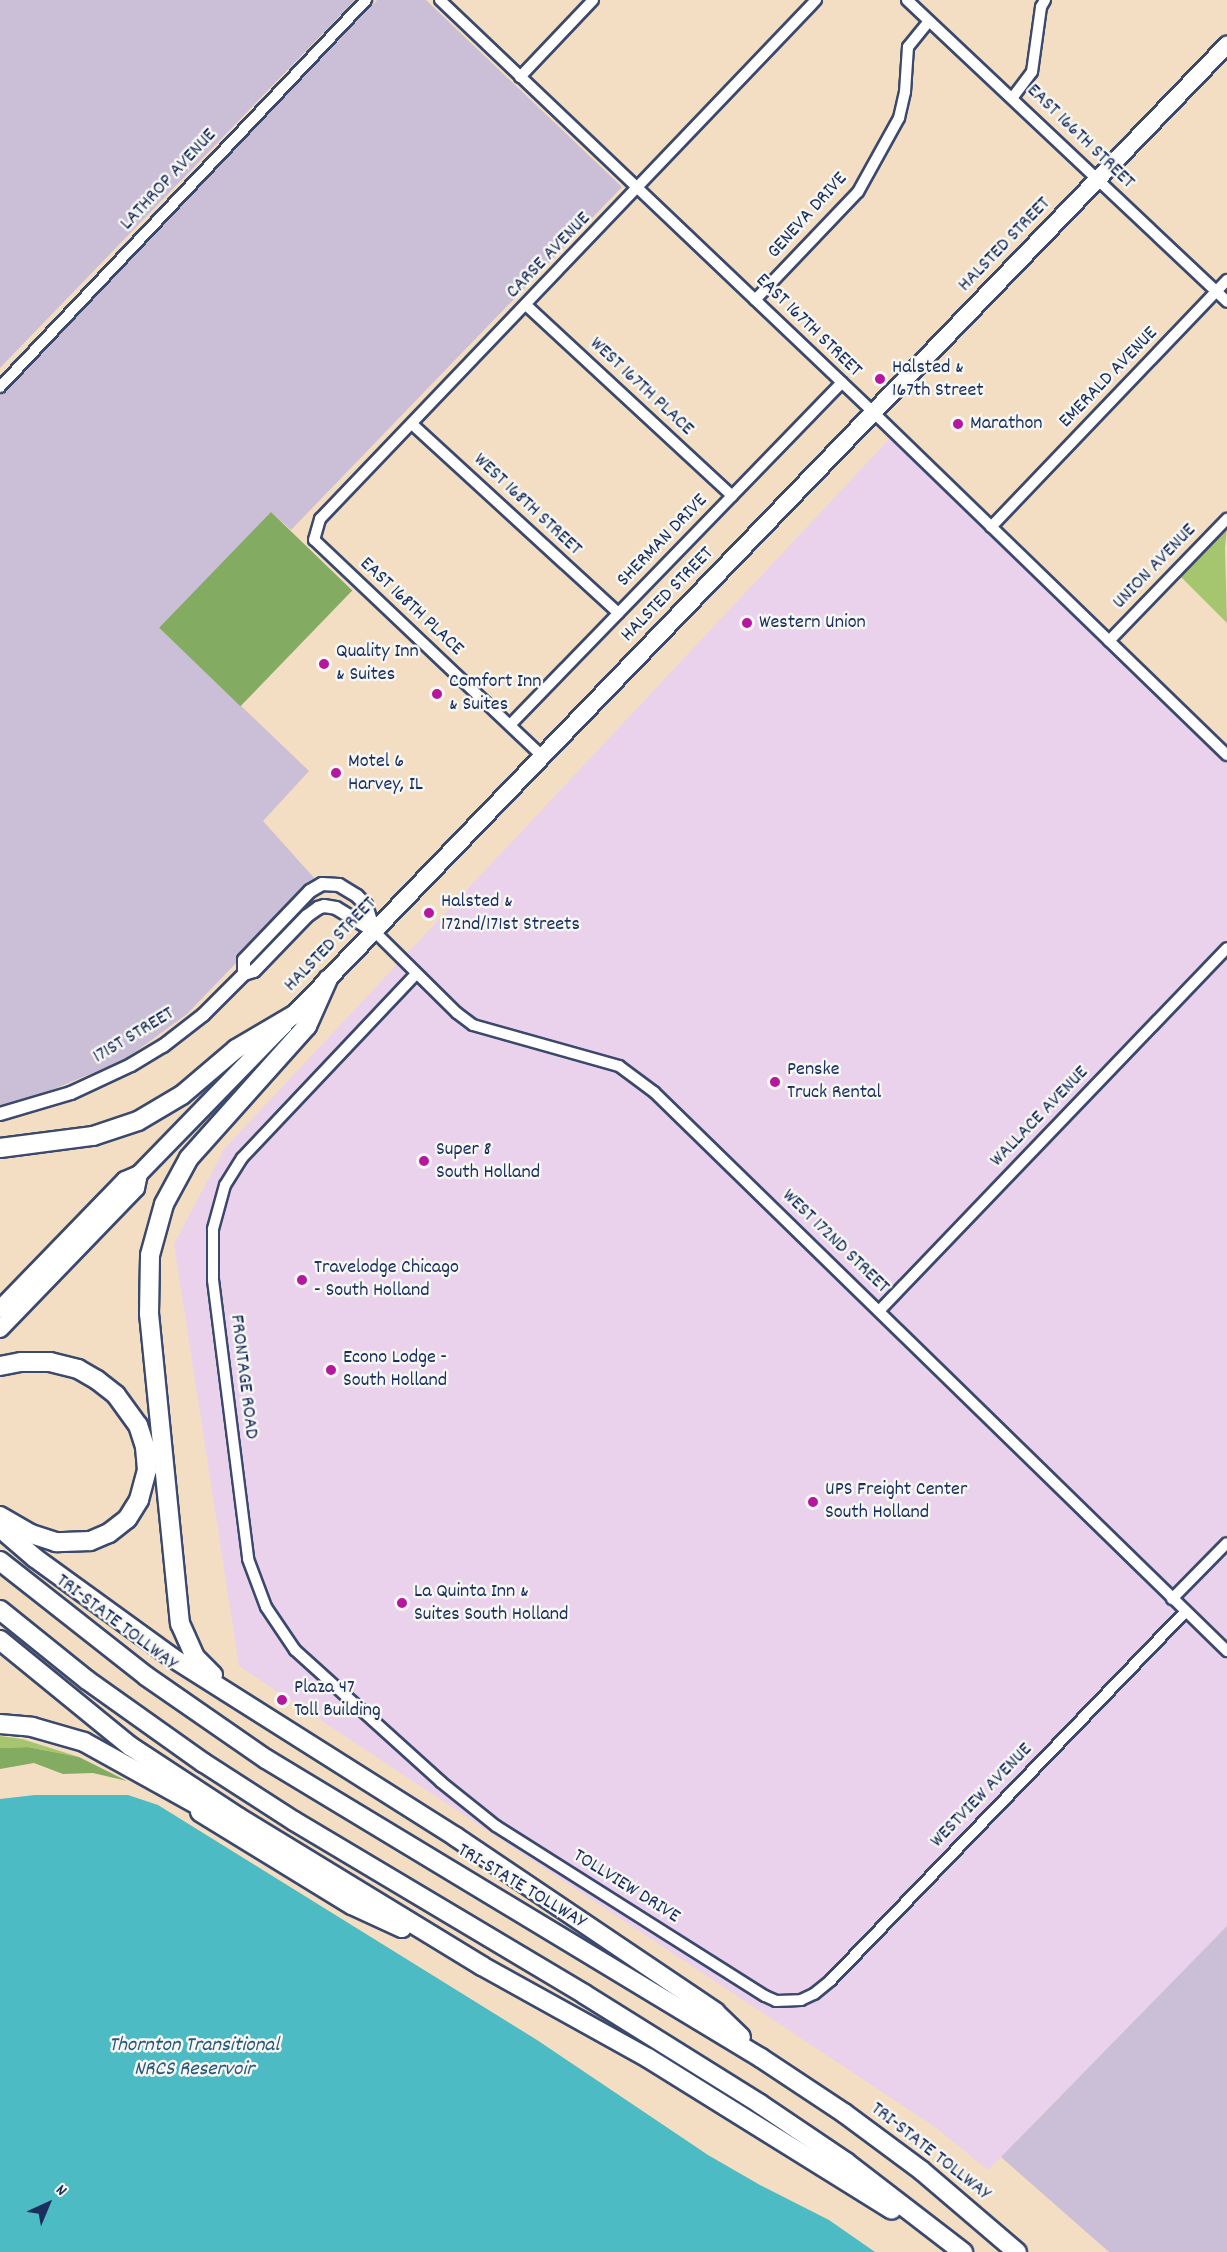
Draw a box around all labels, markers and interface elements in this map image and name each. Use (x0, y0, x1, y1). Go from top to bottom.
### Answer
street label: EAST 166TH STREET (1021, 79, 1139, 195)
street label: LATHROP AVENUE (116, 124, 222, 236)
street label: GENEVA DRIVE (763, 168, 853, 264)
street label: HALSTED STREET (954, 192, 1056, 298)
street label: CARSE AVENUE (502, 208, 596, 304)
street label: EAST 167TH STREET (750, 269, 866, 383)
street label: EMERALD AVENUE (1055, 322, 1163, 434)
street label: WEST 167TH PLACE (584, 333, 698, 441)
place label: Halsted & 167th Street (892, 356, 984, 403)
marker: Halsted & 167th Street (873, 372, 887, 386)
place label: Marathon (970, 412, 1043, 436)
marker: Marathon (951, 417, 965, 431)
street label: WEST 168TH STREET (468, 449, 586, 561)
street label: SHERMAN DRIVE (613, 490, 713, 592)
street label: UNION AVENUE (1108, 519, 1202, 615)
street label: HALSTED STREET (617, 542, 719, 648)
street label: EAST 168TH PLACE (354, 553, 468, 661)
place label: Western Union (759, 611, 866, 635)
marker: Western Union (740, 616, 754, 630)
place label: Quality Inn & Suites (336, 640, 419, 687)
marker: Quality Inn & Suites (317, 657, 331, 671)
place label: Comfort Inn & Suites (449, 670, 542, 717)
marker: Comfort Inn & Suites (430, 687, 444, 701)
place label: Motel 6 Harvey, IL (348, 750, 423, 797)
marker: Motel 6 Harvey, IL (329, 766, 343, 780)
place label: Halsted & 172nd/171st Streets (441, 890, 580, 937)
street label: HALSTED STREET (280, 892, 382, 998)
marker: Halsted & 172nd/171st Streets (422, 906, 436, 920)
street label: 171ST STREET (89, 1002, 179, 1070)
place label: Penske Truck Rental (787, 1058, 881, 1105)
street label: WALLACE AVENUE (986, 1061, 1094, 1173)
marker: Penske Truck Rental (768, 1075, 782, 1089)
place label: Super 8 South Holland (436, 1138, 540, 1185)
marker: Super 8 South Holland (417, 1154, 431, 1168)
street label: WEST 172ND STREET (776, 1185, 894, 1299)
place label: Travelodge Chicago - South Holland (314, 1256, 459, 1303)
marker: Travelodge Chicago - South Holland (295, 1273, 309, 1287)
street label: FRONTAGE ROAD (223, 1313, 263, 1441)
place label: Econo Lodge - South Holland (343, 1346, 447, 1393)
marker: Econo Lodge - South Holland (324, 1363, 338, 1377)
place label: UPS Freight Center South Holland (825, 1478, 967, 1525)
marker: UPS Freight Center South Holland (806, 1495, 820, 1509)
street label: TRI-STATE TOLLWAY (51, 1570, 181, 1676)
place label: La Quinta Inn & Suites South Holland (414, 1580, 568, 1627)
marker: La Quinta Inn & Suites South Holland (395, 1596, 409, 1610)
place label: Plaza 47 Toll Building (294, 1676, 381, 1723)
marker: Plaza 47 Toll Building (275, 1693, 289, 1707)
street label: WESTVIEW AVENUE (926, 1739, 1038, 1853)
street label: TRI-STATE TOLLWAY (452, 1839, 590, 1935)
street label: TOLLVIEW DRIVE (568, 1845, 684, 1929)
water label: Thornton Transitional NRCS Reservoir (109, 2033, 279, 2083)
street label: TRI-STATE TOLLWAY (865, 2098, 995, 2206)
north arrow (18, 2174, 78, 2234)
text: N (50, 2180, 72, 2202)

